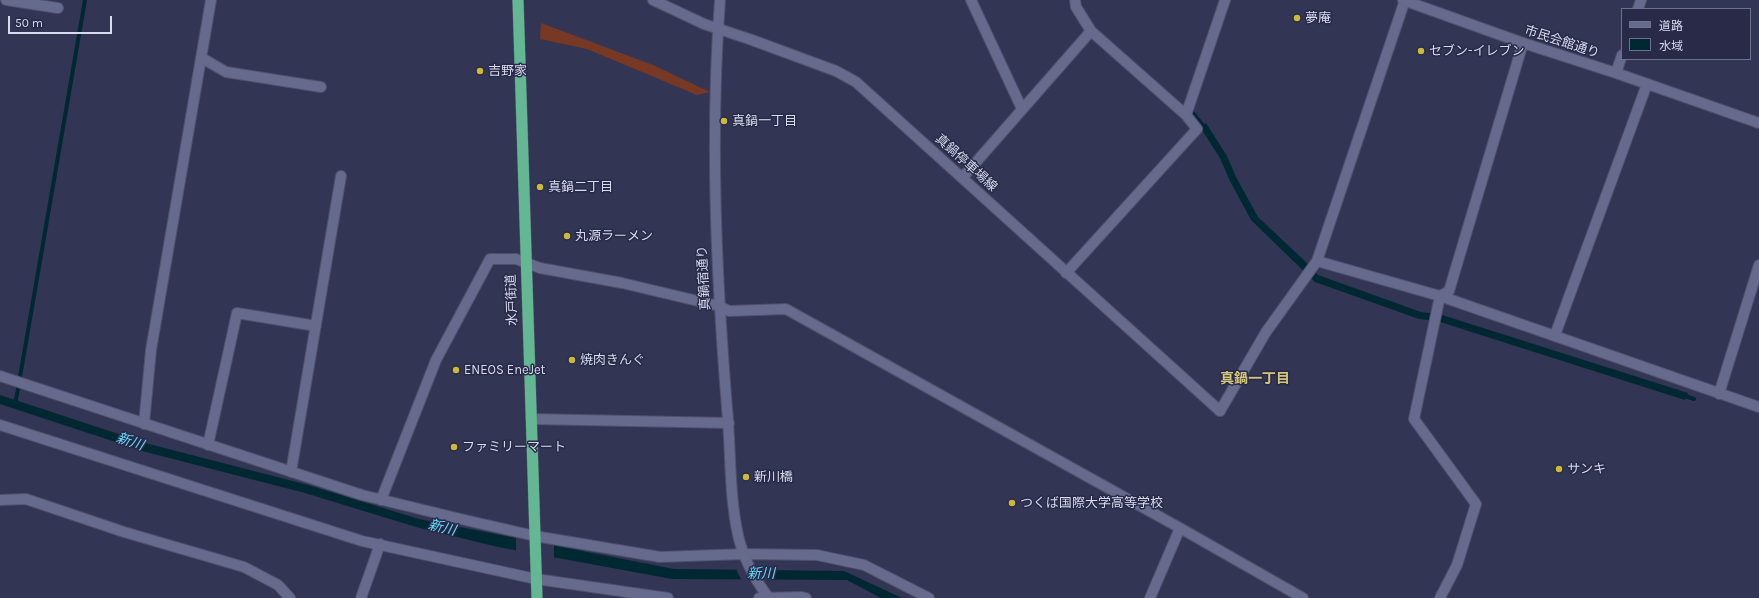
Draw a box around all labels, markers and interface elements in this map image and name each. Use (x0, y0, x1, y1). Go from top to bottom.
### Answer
scale bar (10, 8, 114, 34)
legend (1621, 8, 1751, 60)
place label: 夢庵 (1305, 10, 1331, 26)
marker: 夢庵 (1292, 13, 1302, 23)
text: 50 m (15, 16, 43, 30)
text: 道路 (1659, 19, 1683, 33)
street label: 市民会館通り (1522, 23, 1602, 61)
text: 水域 (1659, 39, 1683, 53)
place label: セブン-イレブン (1429, 43, 1525, 59)
marker: セブン-イレブン (1416, 46, 1426, 56)
place label: 吉野家 (488, 63, 527, 79)
marker: 吉野家 (475, 66, 485, 76)
place label: 真鍋一丁目 (732, 113, 797, 129)
marker: 真鍋一丁目 (719, 116, 729, 126)
street label: 真鍋停車場線 (932, 131, 1000, 195)
place label: 真鍋二丁目 (548, 179, 613, 195)
marker: 真鍋二丁目 (535, 182, 545, 192)
place label: 丸源ラーメン (575, 228, 653, 244)
marker: 丸源ラーメン (562, 231, 572, 241)
street label: 真鍋宿通り (695, 245, 713, 311)
street label: 水戸街道 (503, 274, 521, 326)
place label: 焼肉きんぐ (580, 352, 645, 368)
marker: 焼肉きんぐ (567, 355, 577, 365)
place label: ENEOS EneJet (464, 362, 545, 378)
marker: ENEOS EneJet (451, 365, 461, 375)
district label: 真鍋一丁目 (1220, 371, 1290, 387)
water label: 新川 (114, 430, 146, 454)
place label: ファミリーマート (462, 439, 566, 455)
marker: ファミリーマート (449, 442, 459, 452)
place label: サンキ (1567, 461, 1606, 477)
marker: サンキ (1554, 464, 1564, 474)
place label: 新川橋 (754, 469, 793, 485)
marker: 新川橋 (741, 472, 751, 482)
place label: つくば国際大学高等学校 (1020, 495, 1163, 511)
marker: つくば国際大学高等学校 (1007, 498, 1017, 508)
water label: 新川 (426, 517, 458, 539)
water label: 新川 (747, 566, 775, 582)

